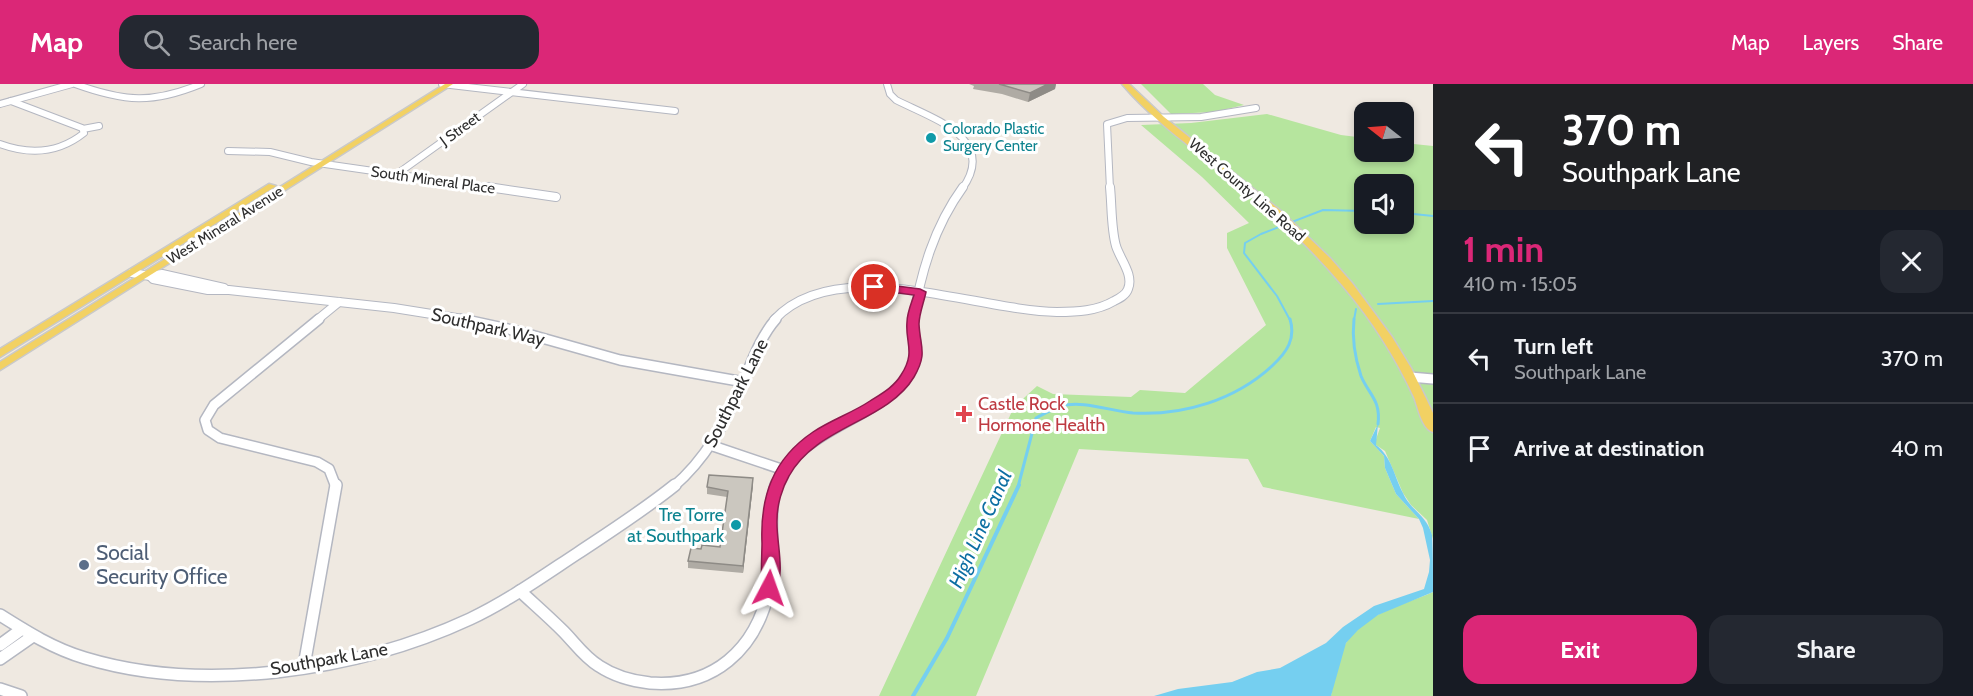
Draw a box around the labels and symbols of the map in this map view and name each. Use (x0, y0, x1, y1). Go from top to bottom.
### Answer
north arrow (1354, 102, 1414, 162)
street label: J Street (435, 108, 484, 150)
place label: Colorado Plastic Surgery Center (943, 120, 1044, 155)
marker: Colorado Plastic Surgery Center (924, 131, 938, 145)
street label: West County Line Road (1185, 135, 1309, 245)
street label: South Mineral Place (370, 162, 496, 198)
street label: West Mineral Avenue (164, 182, 287, 268)
pin (848, 261, 899, 312)
street label: Southpark Way (429, 303, 547, 351)
street label: Southpark Lane (699, 335, 773, 451)
place label: Castle Rock Hormone Health (978, 393, 1105, 436)
marker: Castle Rock Hormone Health (955, 405, 973, 423)
water label: High Line Canal (943, 466, 1017, 591)
place label: Tre Torre at Southpark (627, 504, 725, 547)
marker: Tre Torre at Southpark (729, 518, 743, 532)
place label: Social Security Office (96, 540, 228, 589)
position arrow (737, 556, 801, 620)
marker: Social Security Office (77, 558, 91, 572)
street label: Southpark Lane (268, 638, 390, 680)

